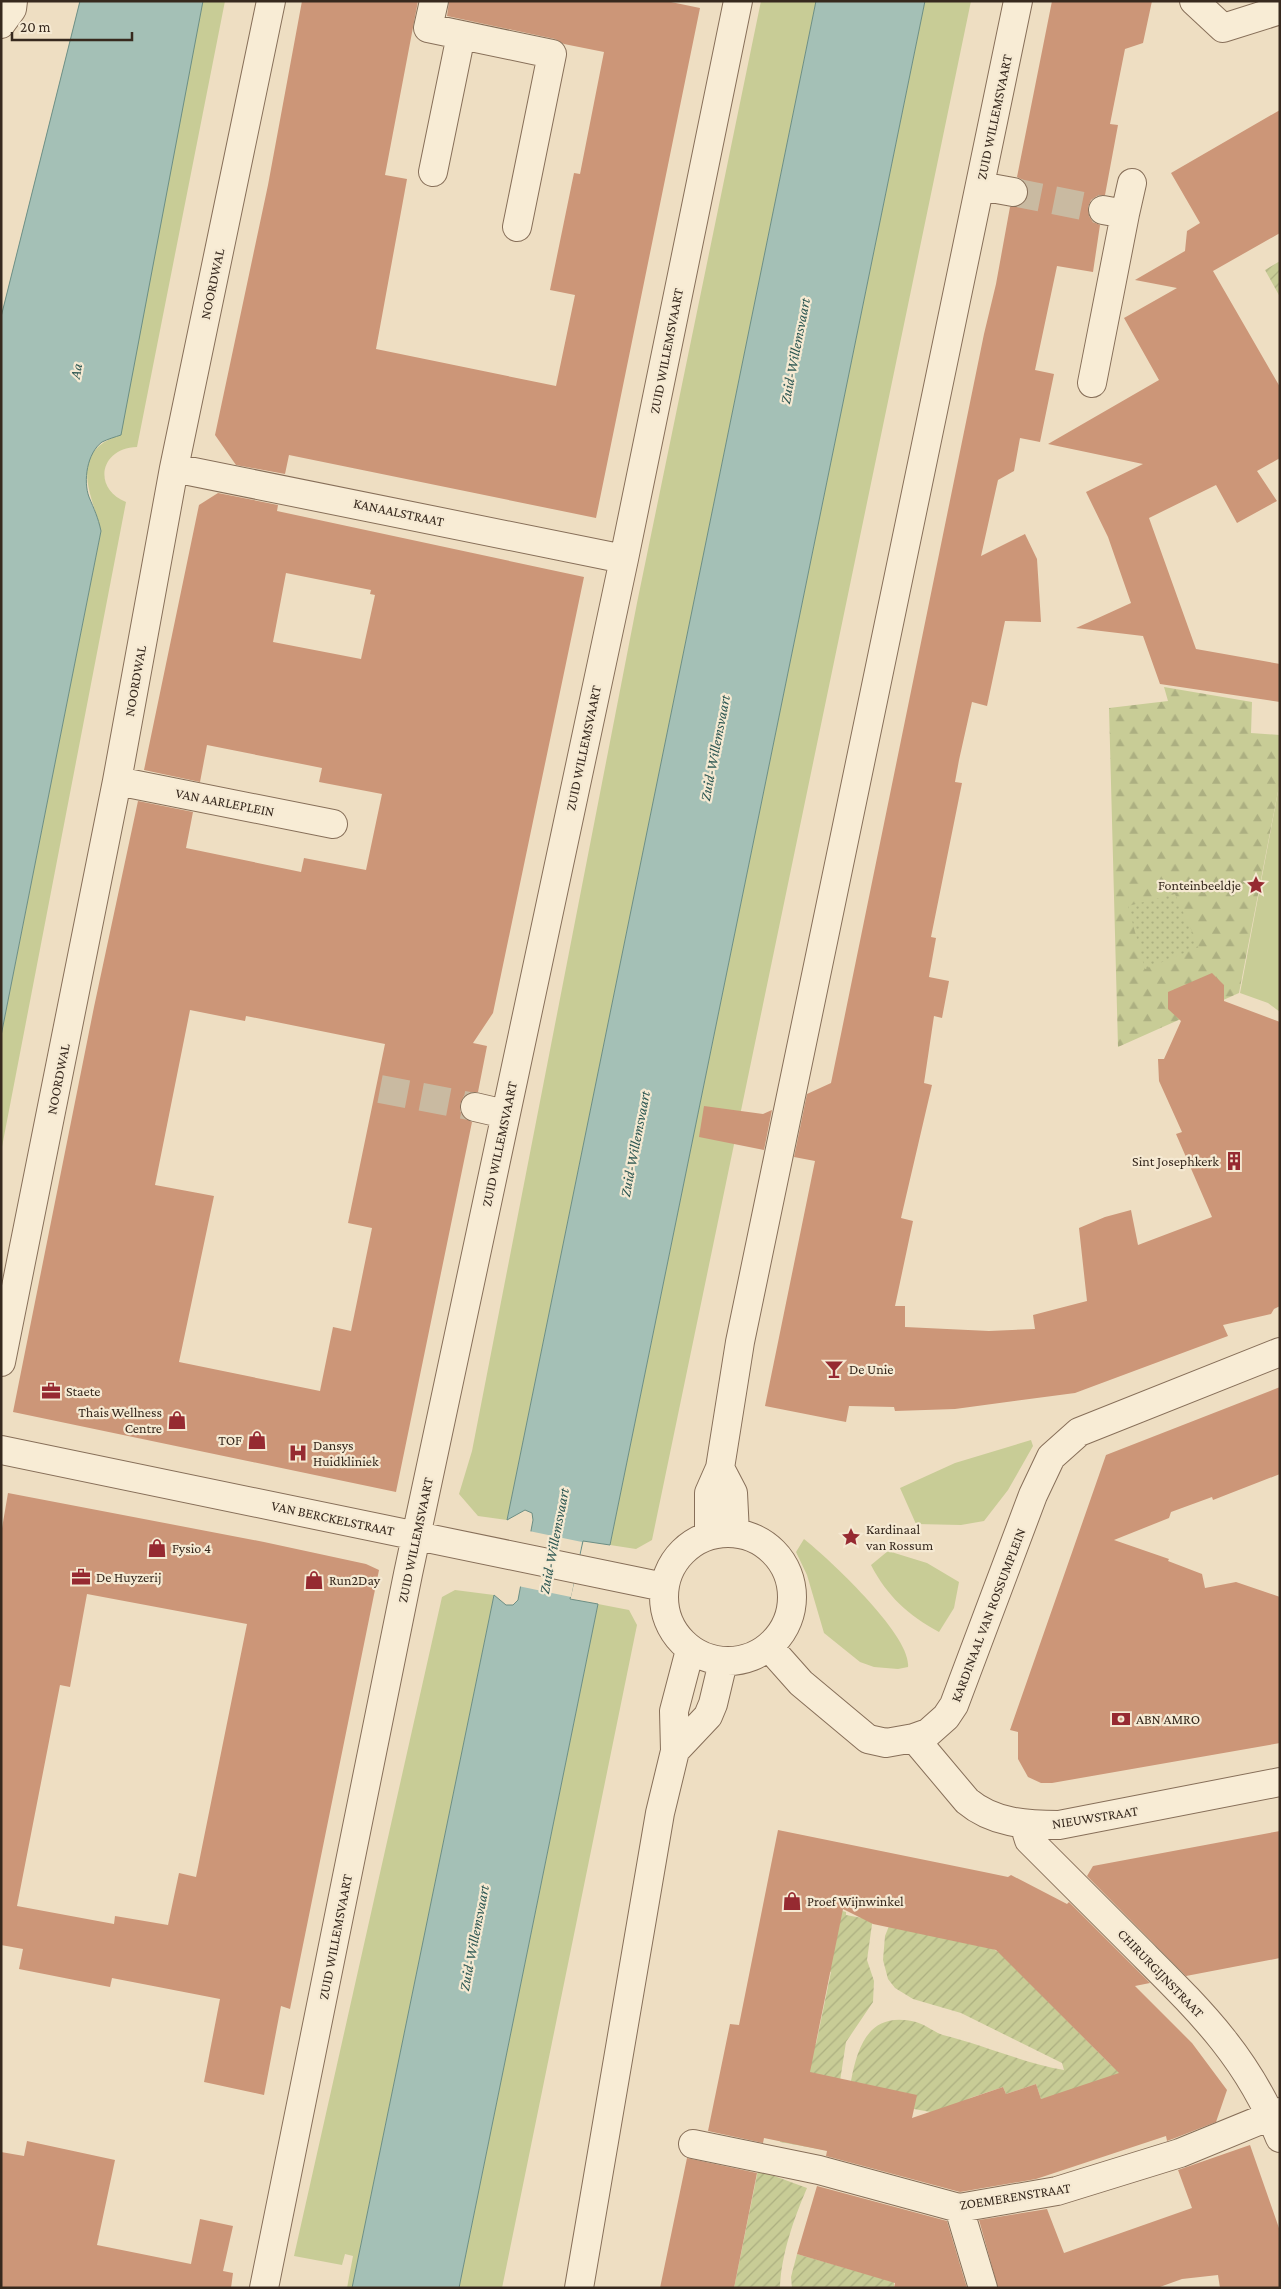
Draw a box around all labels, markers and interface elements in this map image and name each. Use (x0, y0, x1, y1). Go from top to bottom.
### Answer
scale bar (12, 10, 132, 42)
text: 20 m (20, 19, 51, 35)
street label: ZUID WILLEMSVAART (973, 53, 1015, 181)
street label: NOORDWAL (197, 247, 227, 321)
street label: ZUID WILLEMSVAART (646, 286, 686, 415)
water label: Zuid-Willemsvaart (777, 296, 813, 405)
water label: Aa (66, 362, 85, 381)
street label: KANAALSTRAAT (352, 495, 446, 529)
street label: NOORDWAL (121, 644, 149, 718)
street label: ZUID WILLEMSVAART (562, 684, 604, 812)
water label: Zuid-Willemsvaart (697, 693, 733, 802)
street label: VAN AARLEPLEIN (174, 785, 276, 819)
place icon: Fonteinbeeldje (1245, 874, 1267, 896)
place label: Fonteinbeeldje (1158, 877, 1241, 894)
street label: NOORDWAL (43, 1042, 73, 1116)
street label: ZUID WILLEMSVAART (478, 1080, 520, 1208)
water label: Zuid-Willemsvaart (617, 1089, 653, 1198)
building icon: Sint Josephkerk (1223, 1150, 1245, 1172)
place label: Sint Josephkerk (1132, 1153, 1219, 1169)
bar icon: De Unie (823, 1358, 845, 1380)
place label: De Unie (849, 1361, 894, 1377)
office icon: Staete (40, 1380, 62, 1402)
place label: Staete (66, 1383, 100, 1399)
place label: Thais Wellness Centre (78, 1404, 162, 1436)
shop icon: Thais Wellness Centre (166, 1409, 188, 1431)
shop icon: TOF (246, 1429, 268, 1451)
place label: TOF (218, 1432, 242, 1448)
place label: Dansys Huidkliniek (313, 1437, 379, 1469)
hospital icon: Dansys Huidkliniek (287, 1442, 309, 1464)
street label: ZUID WILLEMSVAART (394, 1476, 436, 1604)
water label: Zuid-Willemsvaart (536, 1486, 572, 1595)
street label: VAN BERCKELSTRAAT (270, 1497, 396, 1539)
place label: Kardinaal van Rossum (865, 1521, 933, 1553)
place icon: Kardinaal van Rossum (840, 1526, 862, 1548)
street label: KARDINAAL VAN ROSSUMPLEIN (947, 1526, 1029, 1704)
shop icon: Fysio 4 (146, 1537, 168, 1559)
place label: Fysio 4 (172, 1540, 211, 1556)
office icon: De Huyzerij (70, 1566, 92, 1588)
place label: De Huyzerij (96, 1569, 161, 1586)
shop icon: Run2Day (303, 1569, 325, 1591)
place label: Run2Day (329, 1572, 381, 1588)
bank icon: ABN AMRO (1110, 1708, 1132, 1730)
place label: ABN AMRO (1136, 1711, 1200, 1727)
street label: NIEUWSTRAAT (1051, 1802, 1140, 1832)
street label: ZUID WILLEMSVAART (315, 1872, 355, 2001)
water label: Zuid-Willemsvaart (456, 1883, 492, 1992)
shop icon: Proef Wijnwinkel (781, 1890, 803, 1912)
place label: Proef Wijnwinkel (807, 1893, 904, 1910)
street label: CHIRURGIJNSTRAAT (1115, 1925, 1208, 2021)
street label: ZOEMERENSTRAAT (958, 2179, 1072, 2213)

